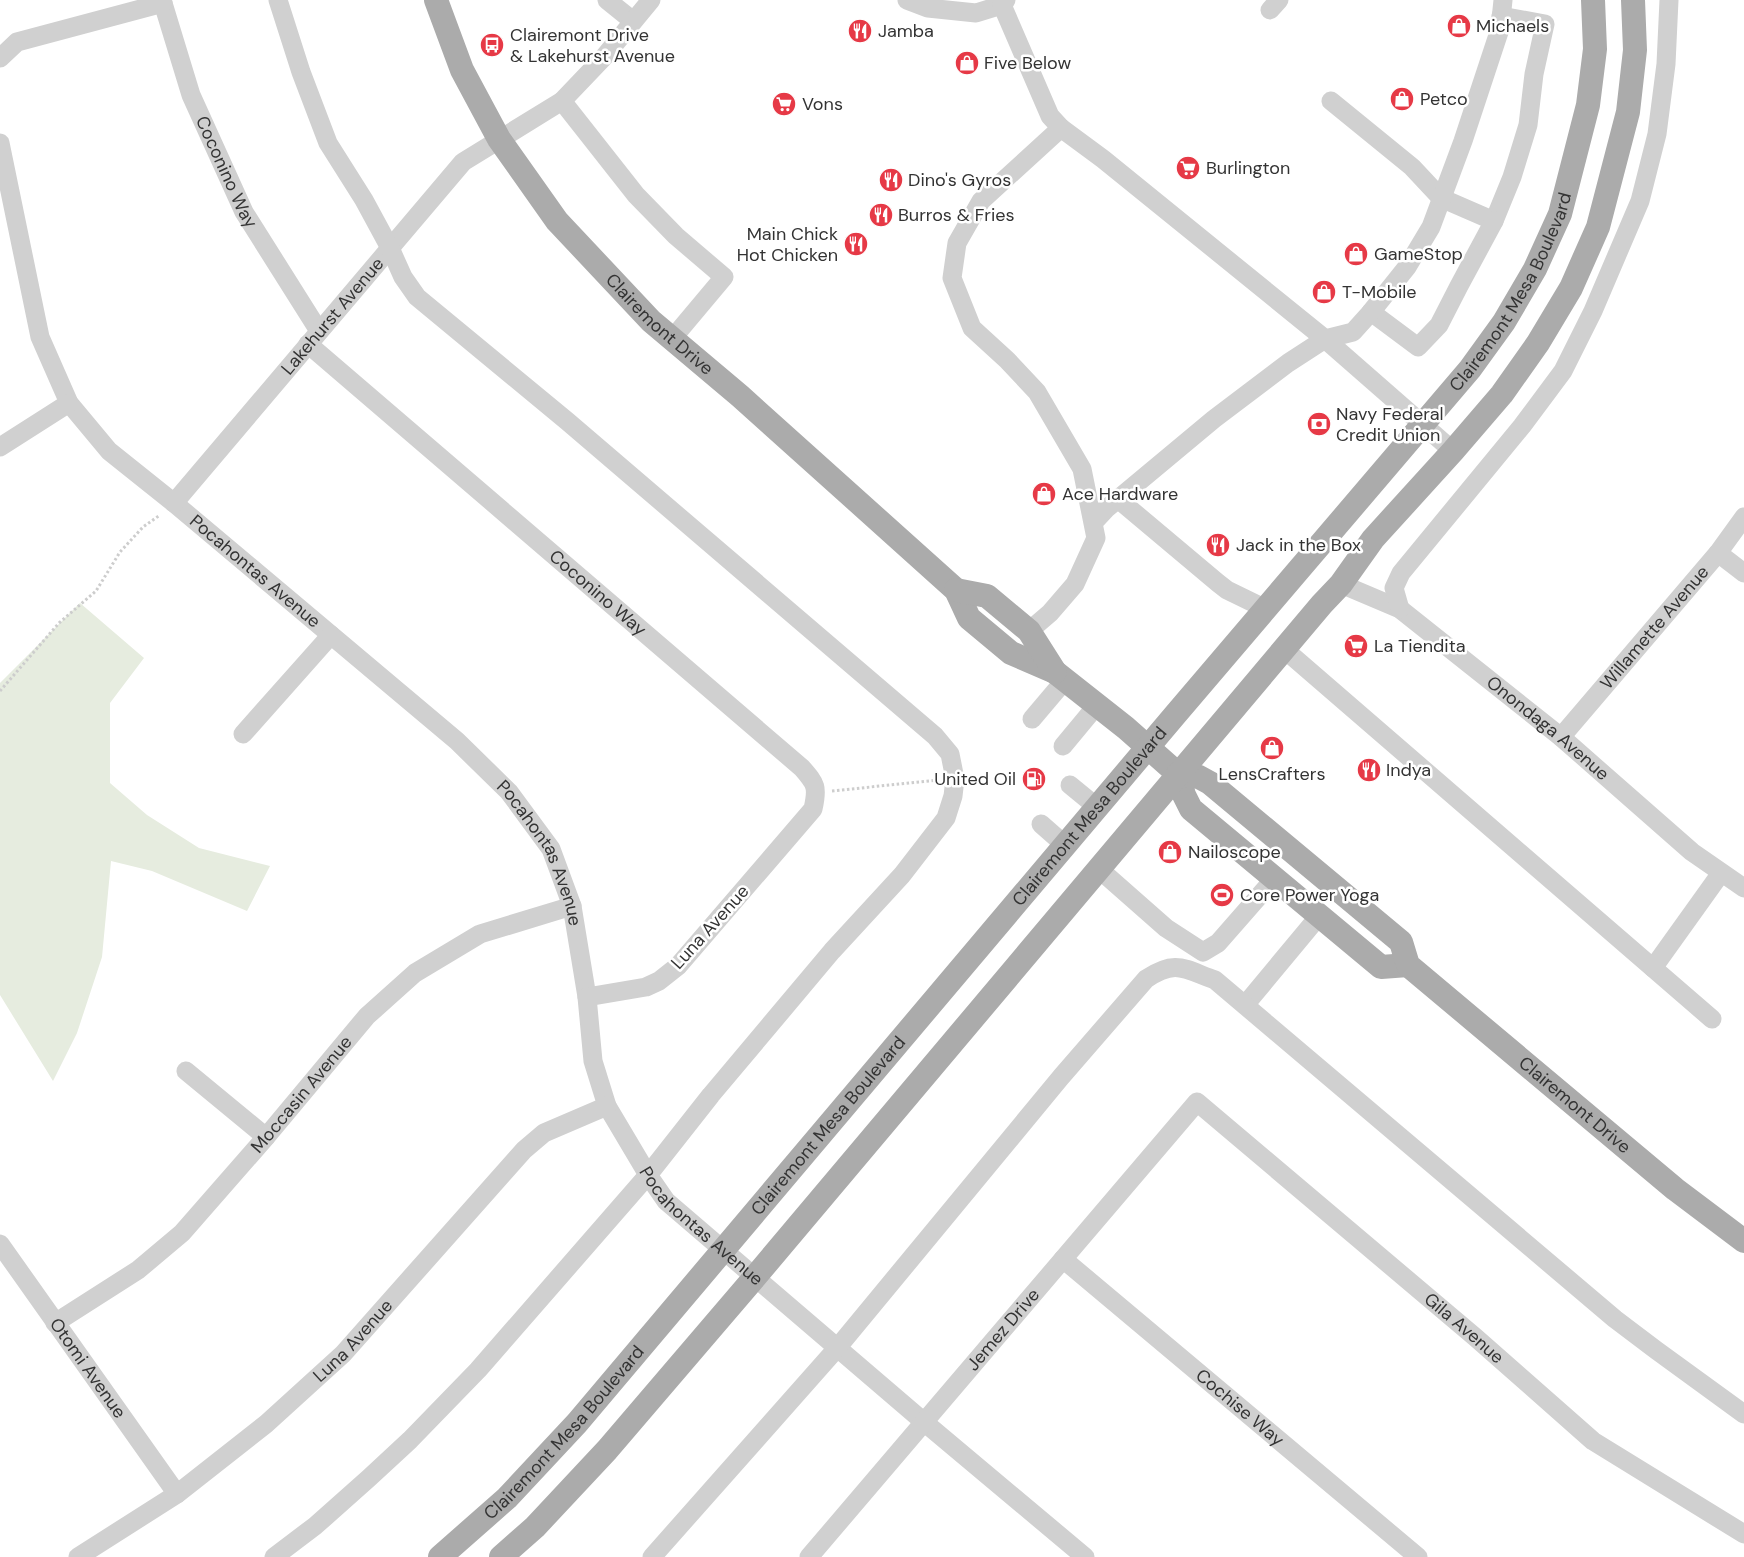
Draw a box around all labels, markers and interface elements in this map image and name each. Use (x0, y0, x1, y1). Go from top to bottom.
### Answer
shop icon: Michaels (1446, 13, 1472, 39)
place label: Michaels (1476, 14, 1549, 38)
restaurant icon: Jamba (847, 18, 873, 44)
place label: Jamba (878, 19, 934, 43)
place label: Clairemont Drive & Lakehurst Avenue (510, 23, 675, 68)
bus stop icon: Clairemont Drive & Lakehurst Avenue (479, 32, 505, 58)
shop icon: Five Below (954, 50, 980, 76)
place label: Five Below (984, 51, 1071, 75)
shop icon: Petco (1389, 86, 1415, 112)
place label: Petco (1420, 87, 1468, 111)
supermarket icon: Vons (771, 91, 797, 117)
place label: Vons (802, 92, 843, 116)
street label: Coconino Way (190, 112, 263, 233)
supermarket icon: Burlington (1175, 155, 1201, 181)
place label: Burlington (1206, 156, 1290, 180)
restaurant icon: Dino's Gyros (878, 167, 904, 193)
place label: Dino's Gyros (908, 168, 1011, 192)
street label: Clairemont Mesa Boulevard (1444, 190, 1577, 397)
restaurant icon: Burros & Fries (868, 202, 894, 228)
place label: Burros & Fries (898, 203, 1015, 227)
place label: Main Chick Hot Chicken (737, 222, 838, 267)
restaurant icon: Main Chick Hot Chicken (843, 231, 869, 257)
shop icon: GameStop (1343, 241, 1369, 267)
place label: GameStop (1374, 242, 1463, 266)
street label: Lakehurst Avenue (276, 252, 389, 380)
street label: Clairemont Drive (600, 268, 718, 380)
shop icon: T-Mobile (1311, 279, 1337, 305)
place label: T-Mobile (1342, 280, 1417, 304)
place label: Navy Federal Credit Union (1336, 402, 1444, 447)
bank icon: Navy Federal Credit Union (1306, 411, 1332, 437)
shop icon: Ace Hardware (1031, 481, 1057, 507)
place label: Ace Hardware (1062, 482, 1178, 506)
street label: Pocahontas Avenue (185, 509, 326, 633)
restaurant icon: Jack in the Box (1205, 532, 1231, 558)
place label: Jack in the Box (1236, 533, 1361, 557)
street label: Coconino Way (544, 544, 652, 641)
street label: Willamette Avenue (1595, 560, 1714, 694)
supermarket icon: La Tiendita (1343, 633, 1369, 659)
place label: La Tiendita (1374, 634, 1466, 658)
street label: Onondaga Avenue (1482, 670, 1614, 786)
street label: Clairemont Mesa Boulevard (1007, 722, 1172, 911)
shop icon: LensCrafters (1259, 735, 1285, 761)
restaurant icon: Indya (1356, 757, 1382, 783)
place label: Indya (1386, 758, 1431, 782)
place label: LensCrafters (1219, 762, 1325, 786)
fuel station icon: United Oil (1021, 766, 1047, 792)
place label: United Oil (934, 767, 1016, 791)
street label: Pocahontas Avenue (492, 775, 587, 928)
shop icon: Nailoscope (1157, 839, 1183, 865)
place label: Nailoscope (1188, 840, 1281, 864)
street label: Luna Avenue (666, 880, 754, 974)
sports icon: Core Power Yoga (1209, 882, 1235, 908)
place label: Core Power Yoga (1240, 883, 1379, 907)
street label: Moccasin Avenue (245, 1031, 358, 1158)
street label: Clairemont Mesa Boulevard (745, 1031, 911, 1220)
street label: Clairemont Drive (1514, 1051, 1636, 1159)
street label: Pocahontas Avenue (634, 1162, 768, 1291)
street label: Jemez Drive (961, 1283, 1045, 1376)
street label: Gila Avenue (1419, 1287, 1509, 1369)
street label: Luna Avenue (308, 1294, 398, 1388)
street label: Otomi Avenue (44, 1313, 132, 1423)
street label: Clairemont Mesa Boulevard (479, 1340, 649, 1525)
street label: Cochise Way (1191, 1363, 1289, 1452)

